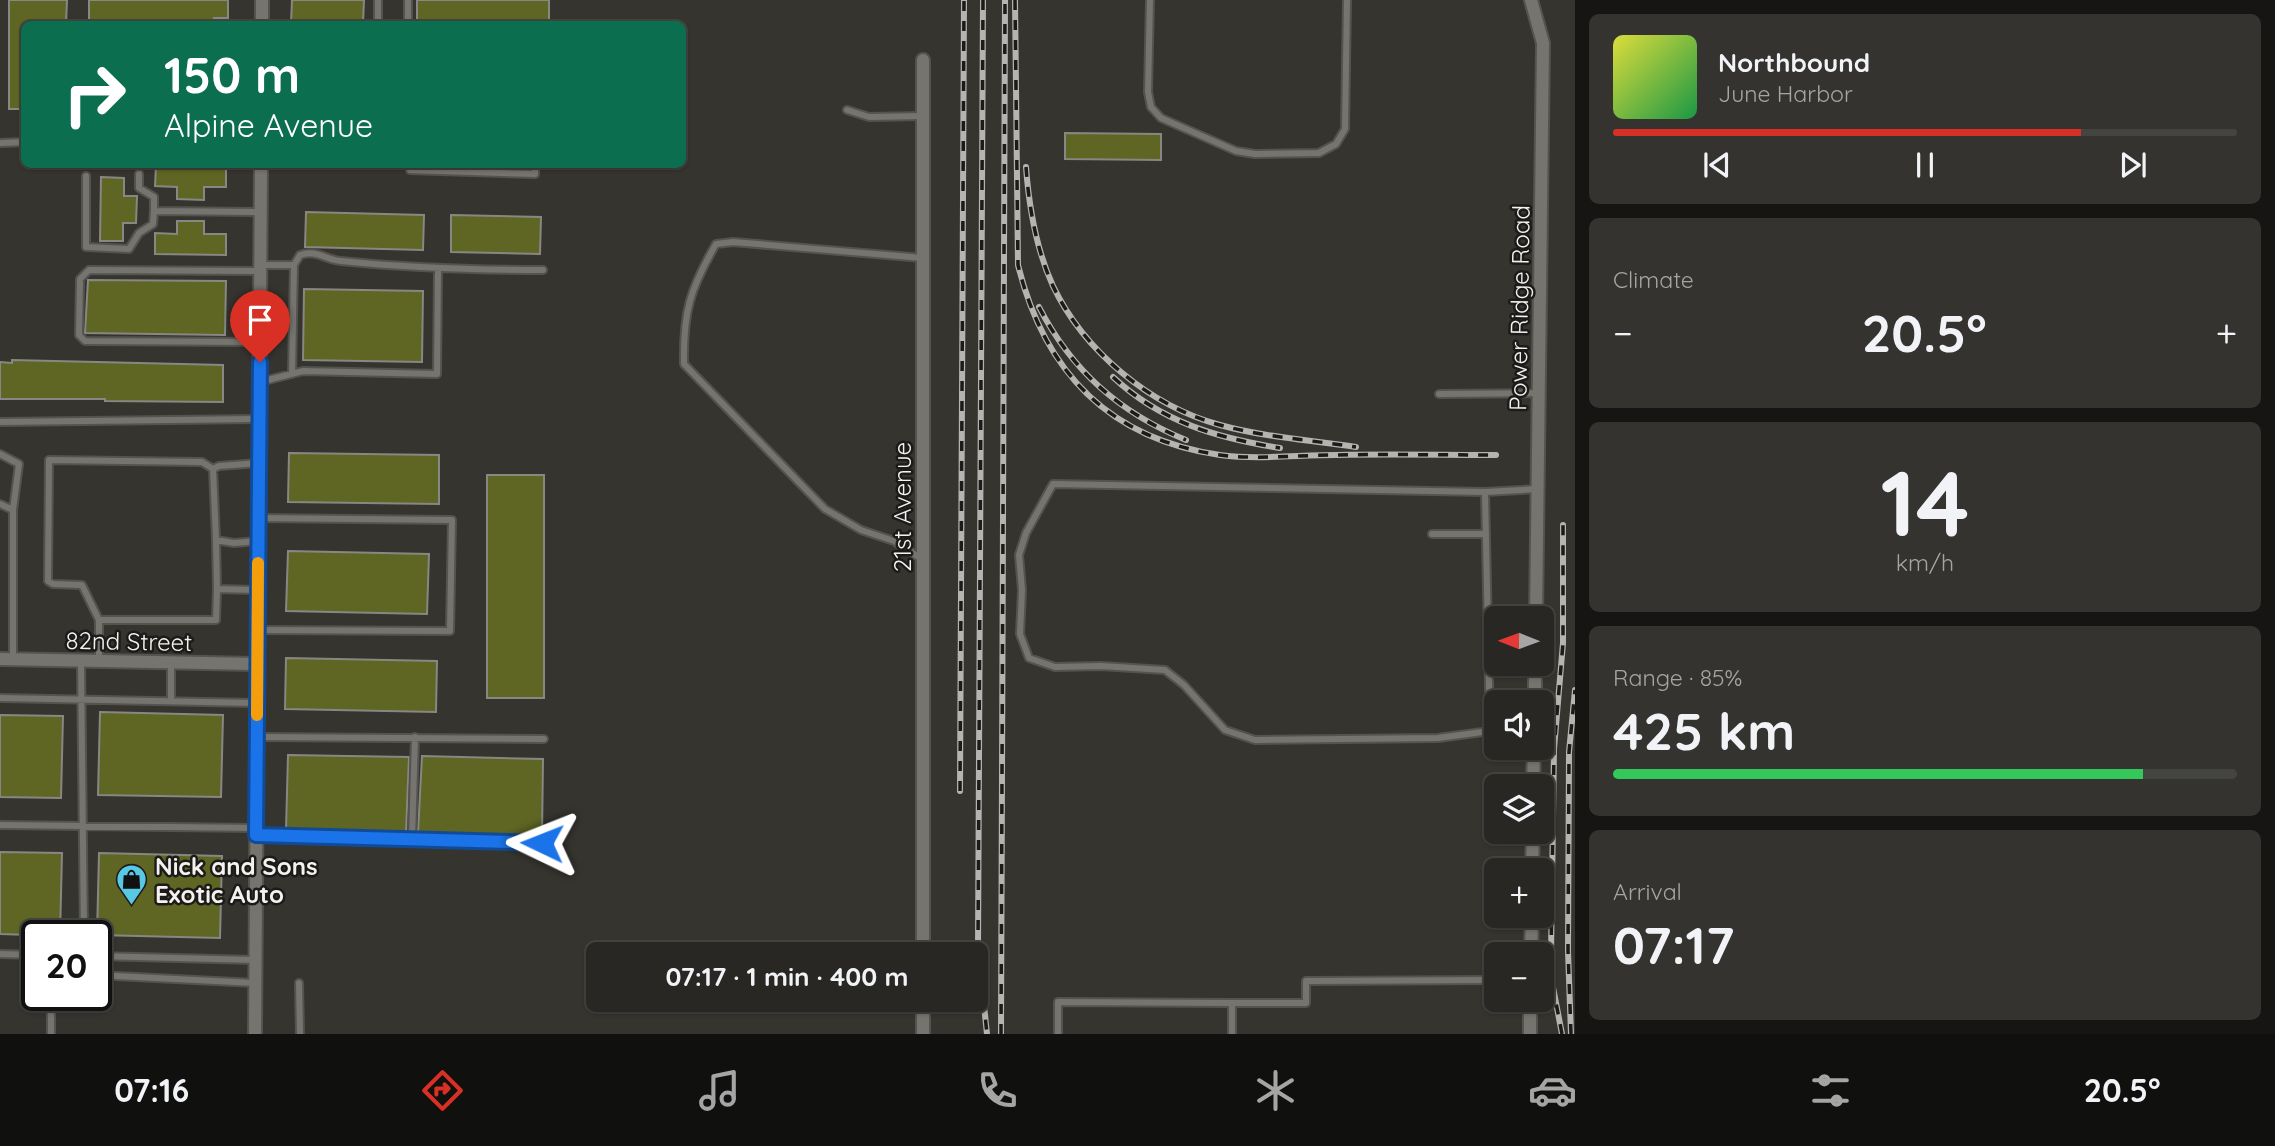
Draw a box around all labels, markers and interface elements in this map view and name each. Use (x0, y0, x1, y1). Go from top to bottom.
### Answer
text: 150 m (164, 44, 300, 105)
text: Northbound (1718, 46, 1870, 79)
icon: right (49, 49, 140, 140)
text: June Harbor (1718, 79, 1853, 108)
text: Alpine Avenue (164, 105, 373, 145)
icon: previous (1698, 146, 1736, 184)
icon: pause (1906, 146, 1944, 184)
icon: next (2114, 146, 2152, 184)
street label: Power Ridge Road (1502, 205, 1536, 411)
text: Climate (1613, 265, 1694, 294)
pin (230, 290, 290, 362)
text: 20.5° (1862, 300, 1987, 365)
icon: arrive (241, 301, 279, 339)
text: − (1613, 309, 1633, 357)
text: + (2216, 309, 2237, 357)
street label: 21st Avenue (887, 442, 917, 572)
text: 14 (1881, 445, 1969, 559)
text: km/h (1896, 548, 1954, 577)
north arrow (1484, 606, 1554, 676)
map controls (1484, 606, 1554, 1012)
street label: 82nd Street (65, 625, 193, 657)
text: Range · 85% (1613, 663, 1742, 692)
button: sound (1484, 690, 1554, 760)
text: 425 km (1613, 698, 1795, 763)
button: layers (1484, 774, 1554, 844)
position arrow (505, 806, 579, 880)
place label: Nick and Sons Exotic Auto (155, 851, 318, 909)
button: + (1484, 858, 1554, 928)
shop icon: Nick and Sons Exotic Auto (115, 863, 149, 907)
text: Arrival (1613, 877, 1682, 906)
text: 07:17 (1613, 912, 1734, 977)
speed limit sign: 20 (21, 920, 112, 1011)
button: − (1484, 942, 1554, 1012)
text: 07:17 · 1 min · 400 m (666, 960, 908, 993)
icon: directions (418, 1066, 467, 1115)
icon: music (695, 1066, 744, 1115)
icon: phone (973, 1066, 1022, 1115)
icon: climate (1251, 1066, 1300, 1115)
icon: car (1528, 1066, 1577, 1115)
icon: filters (1806, 1066, 1855, 1115)
text: 07:16 (114, 1070, 189, 1110)
text: 20.5° (2084, 1070, 2161, 1110)

